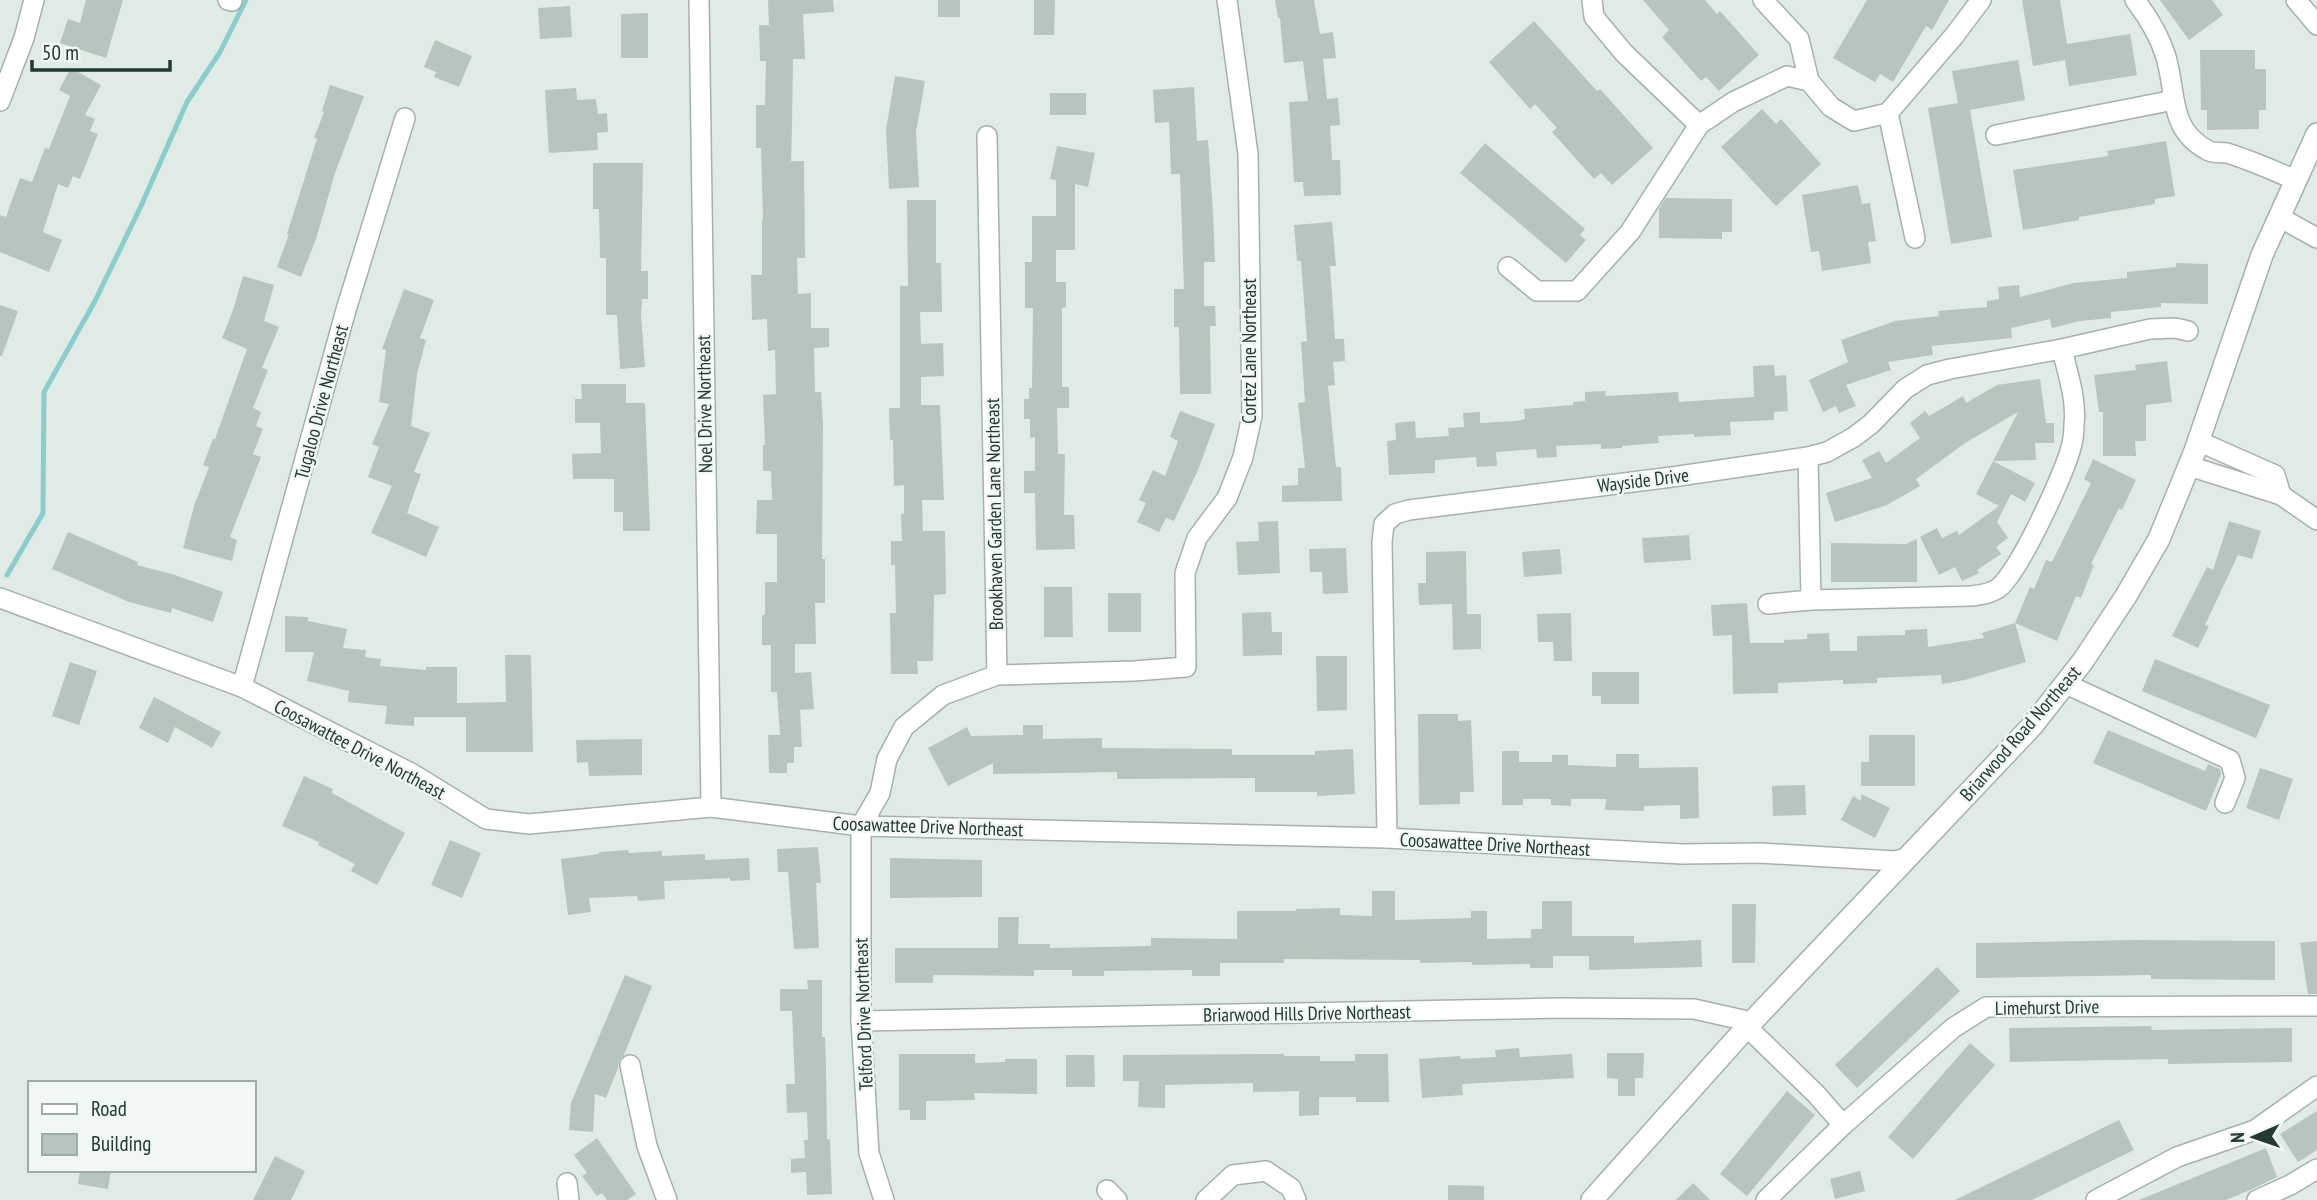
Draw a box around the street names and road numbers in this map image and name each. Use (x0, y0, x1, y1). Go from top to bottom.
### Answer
street label: Cortez Lane Northeast (1237, 278, 1261, 424)
street label: Tugaloo Drive Northeast (289, 321, 353, 482)
street label: Noel Drive Northeast (691, 334, 717, 473)
street label: Brookhaven Garden Lane Northeast (980, 397, 1008, 630)
street label: Wayside Drive (1596, 462, 1690, 498)
street label: Briarwood Road Northeast (1955, 660, 2086, 806)
street label: Coosawattee Drive Northeast (270, 694, 450, 805)
street label: Coosawattee Drive Northeast (832, 811, 1024, 841)
street label: Coosawattee Drive Northeast (1399, 827, 1592, 861)
street label: Telford Drive Northeast (848, 937, 878, 1091)
street label: Limehurst Drive (1995, 994, 2099, 1020)
street label: Briarwood Hills Drive Northeast (1203, 999, 1412, 1027)

